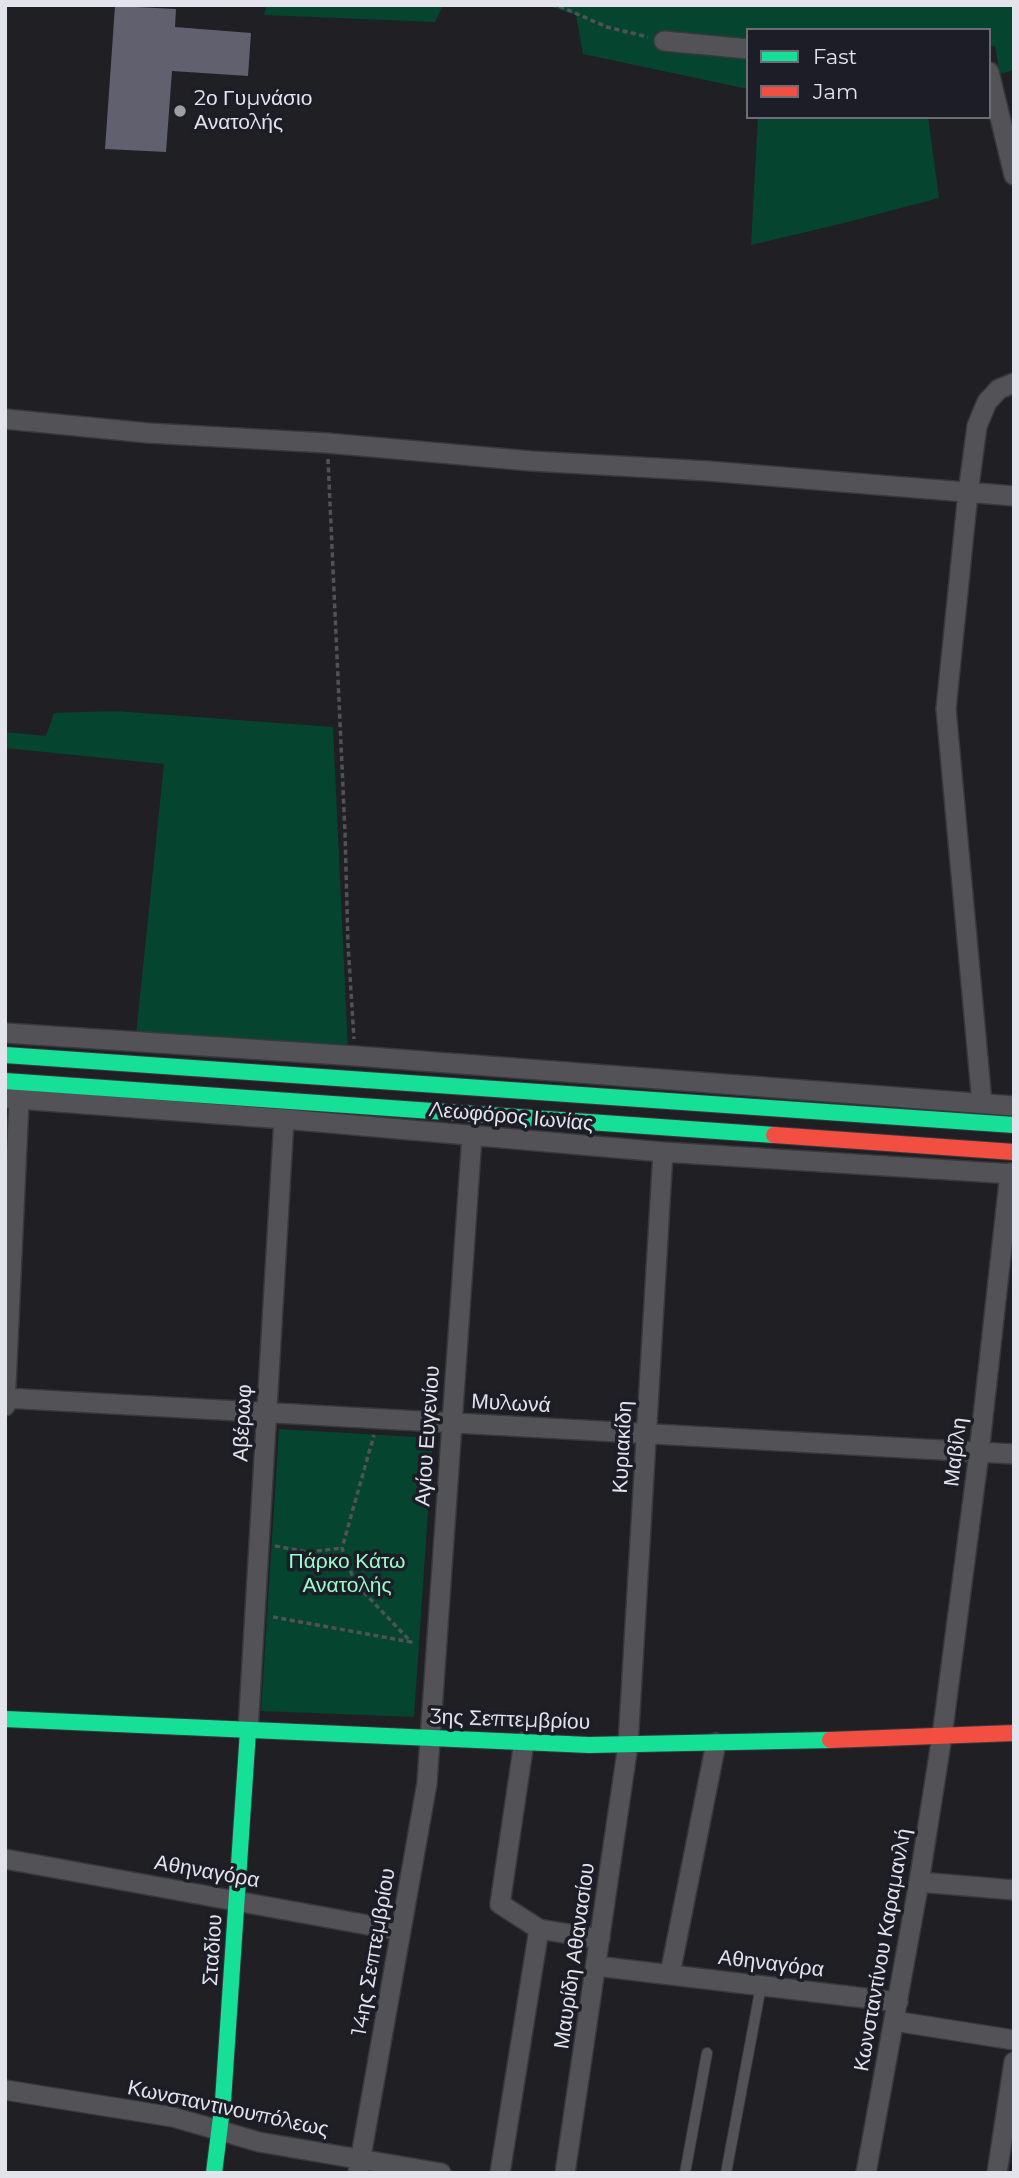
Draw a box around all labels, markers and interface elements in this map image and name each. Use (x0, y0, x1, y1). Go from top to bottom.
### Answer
legend (746, 28, 991, 119)
text: Fast (813, 44, 857, 69)
text: Jam (813, 79, 858, 104)
place label: 2ο Γυμνάσιο Ανατολής (194, 86, 312, 136)
marker: 2ο Γυμνάσιο Ανατολής (172, 103, 188, 119)
street label: Λεωφόρος Ιωνίας (428, 1097, 594, 1137)
street label: Αγίου Ευγενίου (411, 1365, 445, 1507)
street label: Αβέρωφ (228, 1384, 258, 1462)
street label: Μυλωνά (471, 1389, 551, 1419)
street label: Κυριακίδη (608, 1400, 638, 1494)
street label: Μαβίλη (939, 1416, 973, 1488)
park label: Πάρκο Κάτω Ανατολής (289, 1549, 405, 1599)
street label: 3ης Σεπτεμβρίου (429, 1705, 591, 1735)
street label: Κωνσταντίνου Καραμανλή (849, 1827, 917, 2073)
street label: Αθηναγόρα (152, 1850, 262, 1894)
street label: Μαυρίδη Αθανασίου (549, 1861, 601, 2051)
street label: 14ης Σεπτεμβρίου (347, 1866, 401, 2038)
street label: Σταδίου (198, 1913, 228, 1987)
street label: Αθηναγόρα (717, 1945, 825, 1983)
street label: Κωνσταντινουπόλεως (125, 2075, 331, 2143)

